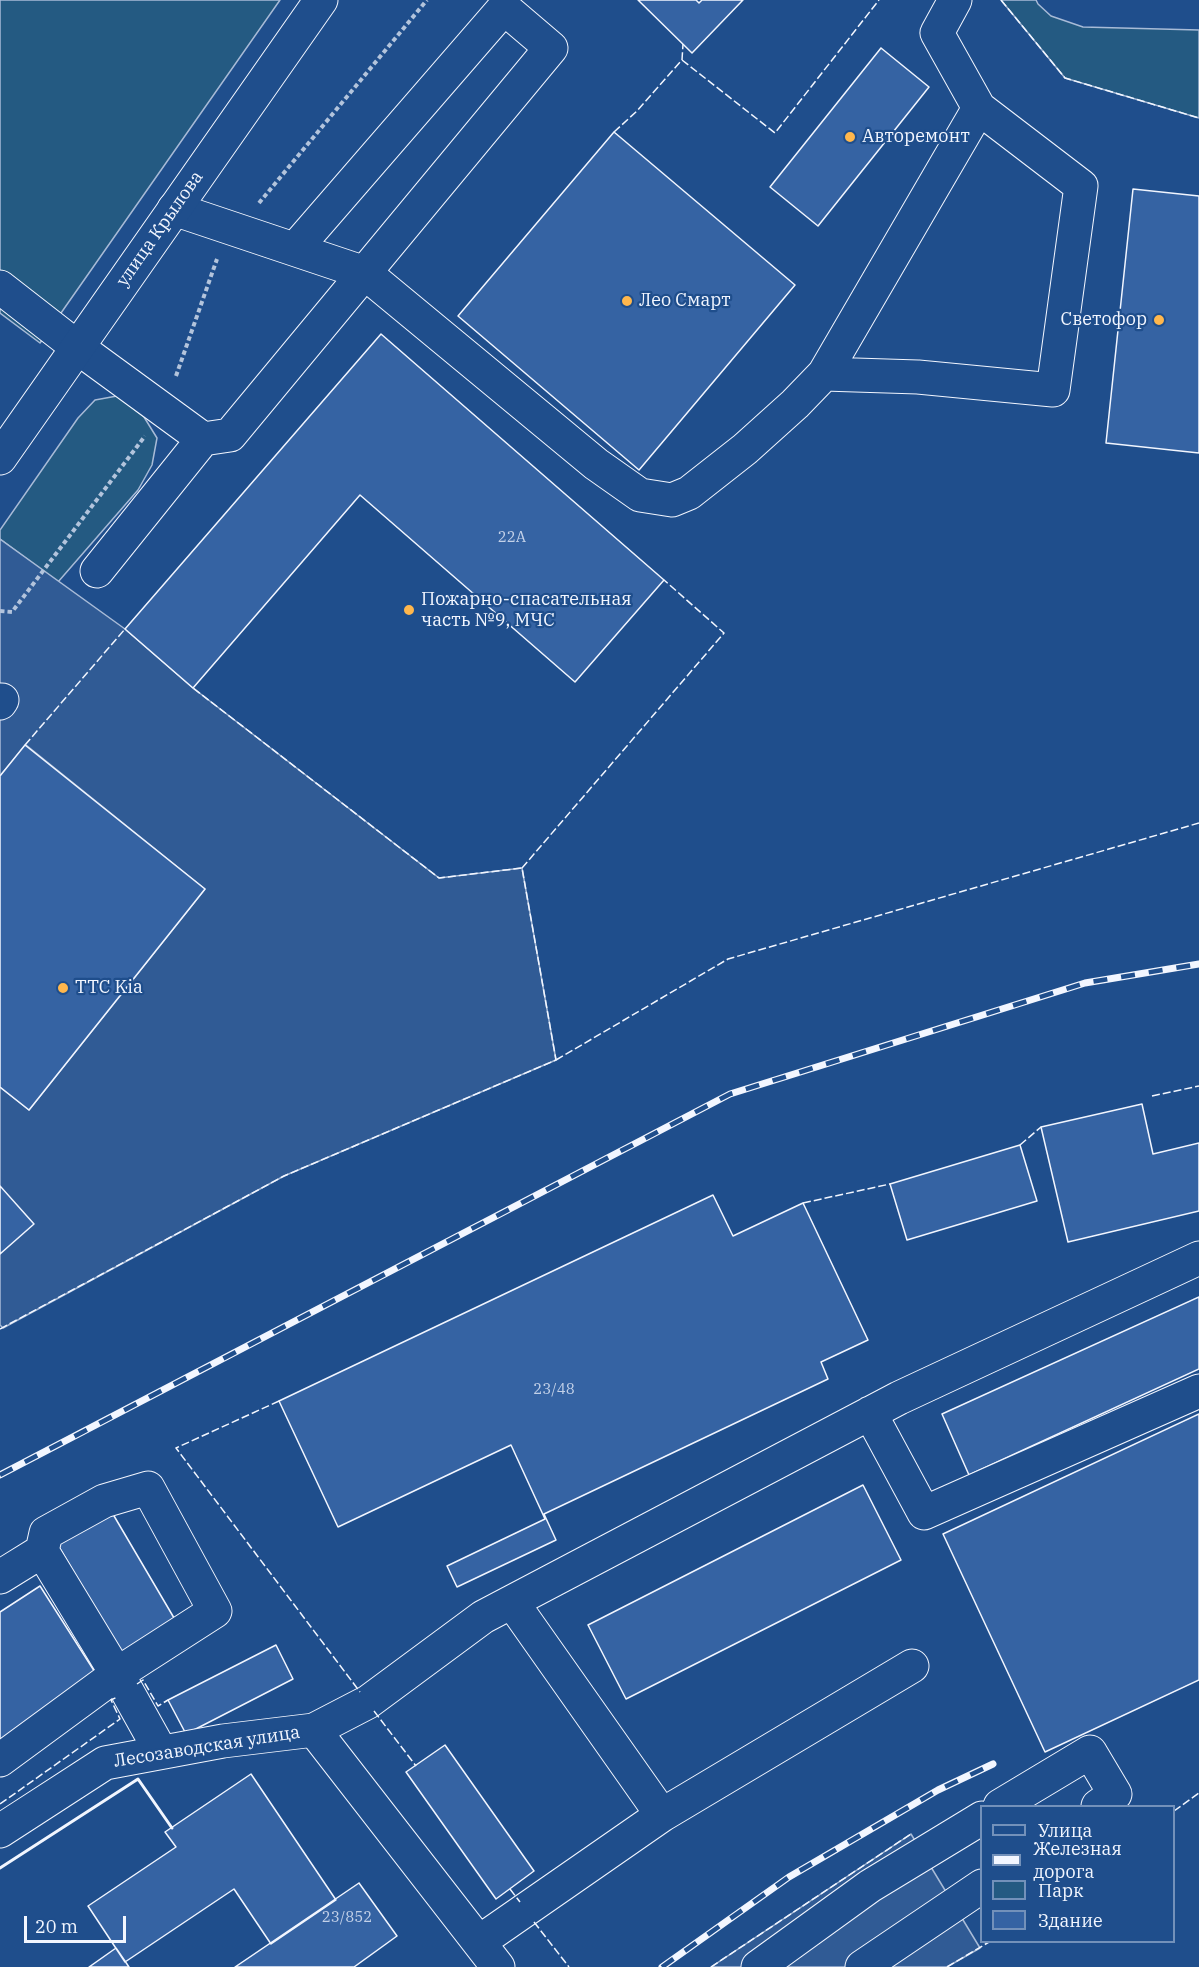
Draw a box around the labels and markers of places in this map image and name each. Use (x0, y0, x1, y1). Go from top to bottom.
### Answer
place label: Авторемонт (862, 126, 970, 148)
marker: Авторемонт (843, 130, 857, 144)
place label: Лео Смарт (639, 290, 731, 312)
marker: Лео Смарт (620, 294, 634, 308)
place label: Светофор (1060, 309, 1147, 331)
marker: Светофор (1152, 313, 1166, 327)
place label: Пожарно-спасательная часть №9, МЧС (421, 589, 632, 632)
marker: Пожарно-спасательная часть №9, МЧС (402, 603, 416, 617)
place label: ТТС Kia (75, 977, 143, 999)
marker: ТТС Kia (56, 981, 70, 995)

